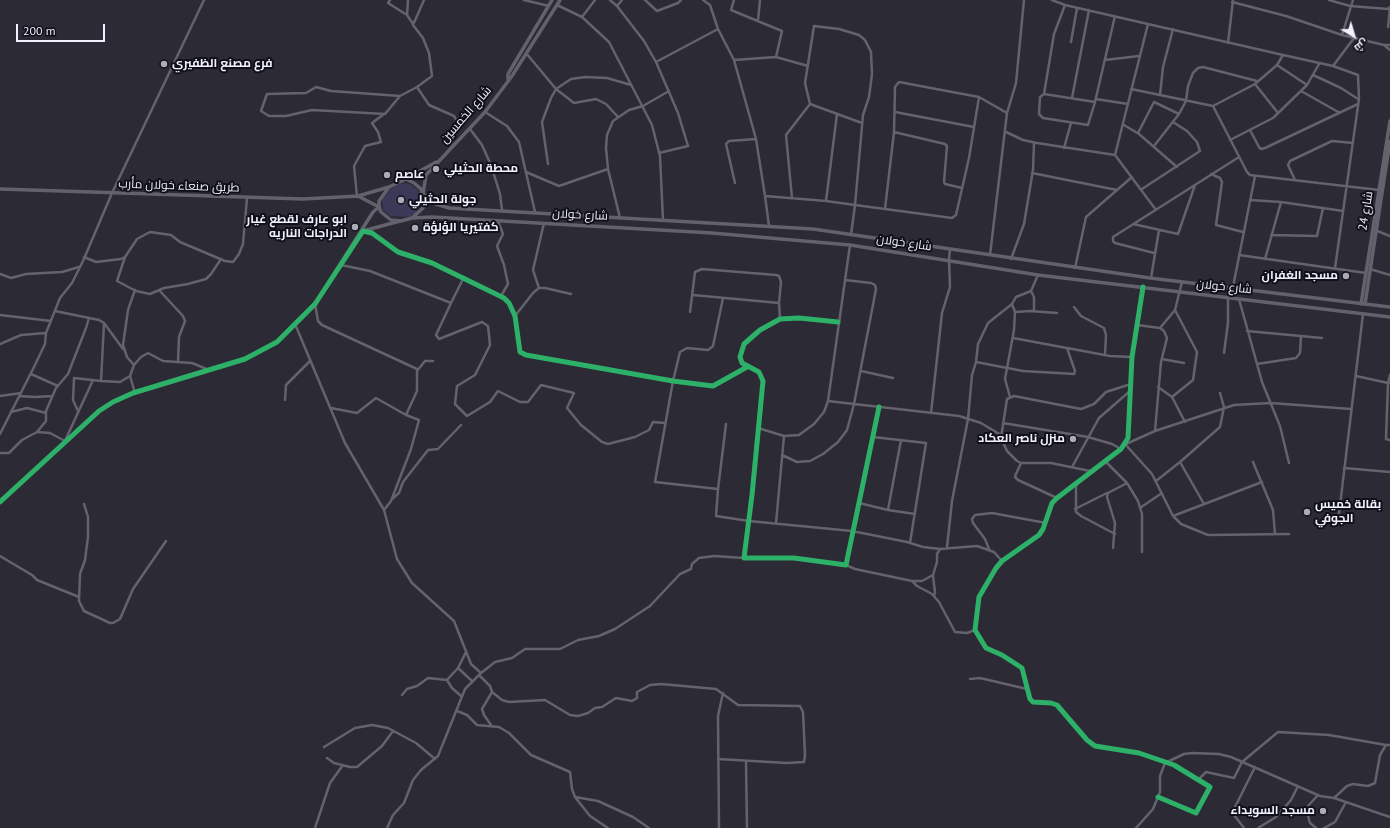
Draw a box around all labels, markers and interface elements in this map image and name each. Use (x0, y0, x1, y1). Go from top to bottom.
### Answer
scale bar (18, 16, 107, 42)
north arrow (1334, 16, 1374, 56)
text: 200 m (23, 23, 56, 38)
text: ش (1352, 36, 1371, 55)
place label: فرع مصنع الظفيري (172, 57, 273, 71)
marker: فرع مصنع الظفيري (159, 59, 169, 69)
street label: شارع الخمسين (437, 84, 495, 146)
place label: محطة الحثيلي (444, 162, 518, 176)
marker: محطة الحثيلي (431, 164, 441, 174)
place label: عاصم (395, 168, 425, 182)
marker: عاصم (382, 170, 392, 180)
street label: طريق صنعاء خولان مأرب (118, 177, 240, 195)
street label: شارع 24 (1356, 190, 1376, 232)
place label: جولة الحثيلي (409, 193, 476, 207)
marker: جولة الحثيلي (396, 195, 406, 205)
street label: شارع خولان (552, 206, 608, 224)
place label: ابو عارف لقطع غيار الدراجات الناريه (246, 213, 347, 241)
place label: كفتيريا الؤلؤة (423, 221, 499, 235)
marker: ابو عارف لقطع غيار الدراجات الناريه (350, 222, 360, 232)
marker: كفتيريا الؤلؤة (410, 223, 420, 233)
street label: شارع خولان (875, 232, 933, 254)
place label: مسجد الغفران (1262, 269, 1338, 283)
marker: مسجد الغفران (1341, 271, 1351, 281)
street label: شارع خولان (1196, 277, 1252, 297)
place label: منزل ناصر العكاد (978, 432, 1065, 446)
marker: منزل ناصر العكاد (1068, 434, 1078, 444)
place label: بقالة خميس الجوفي (1315, 498, 1381, 526)
marker: بقالة خميس الجوفي (1302, 507, 1312, 517)
place label: مسجد السويداء (1231, 804, 1315, 818)
marker: مسجد السويداء (1318, 806, 1328, 816)

